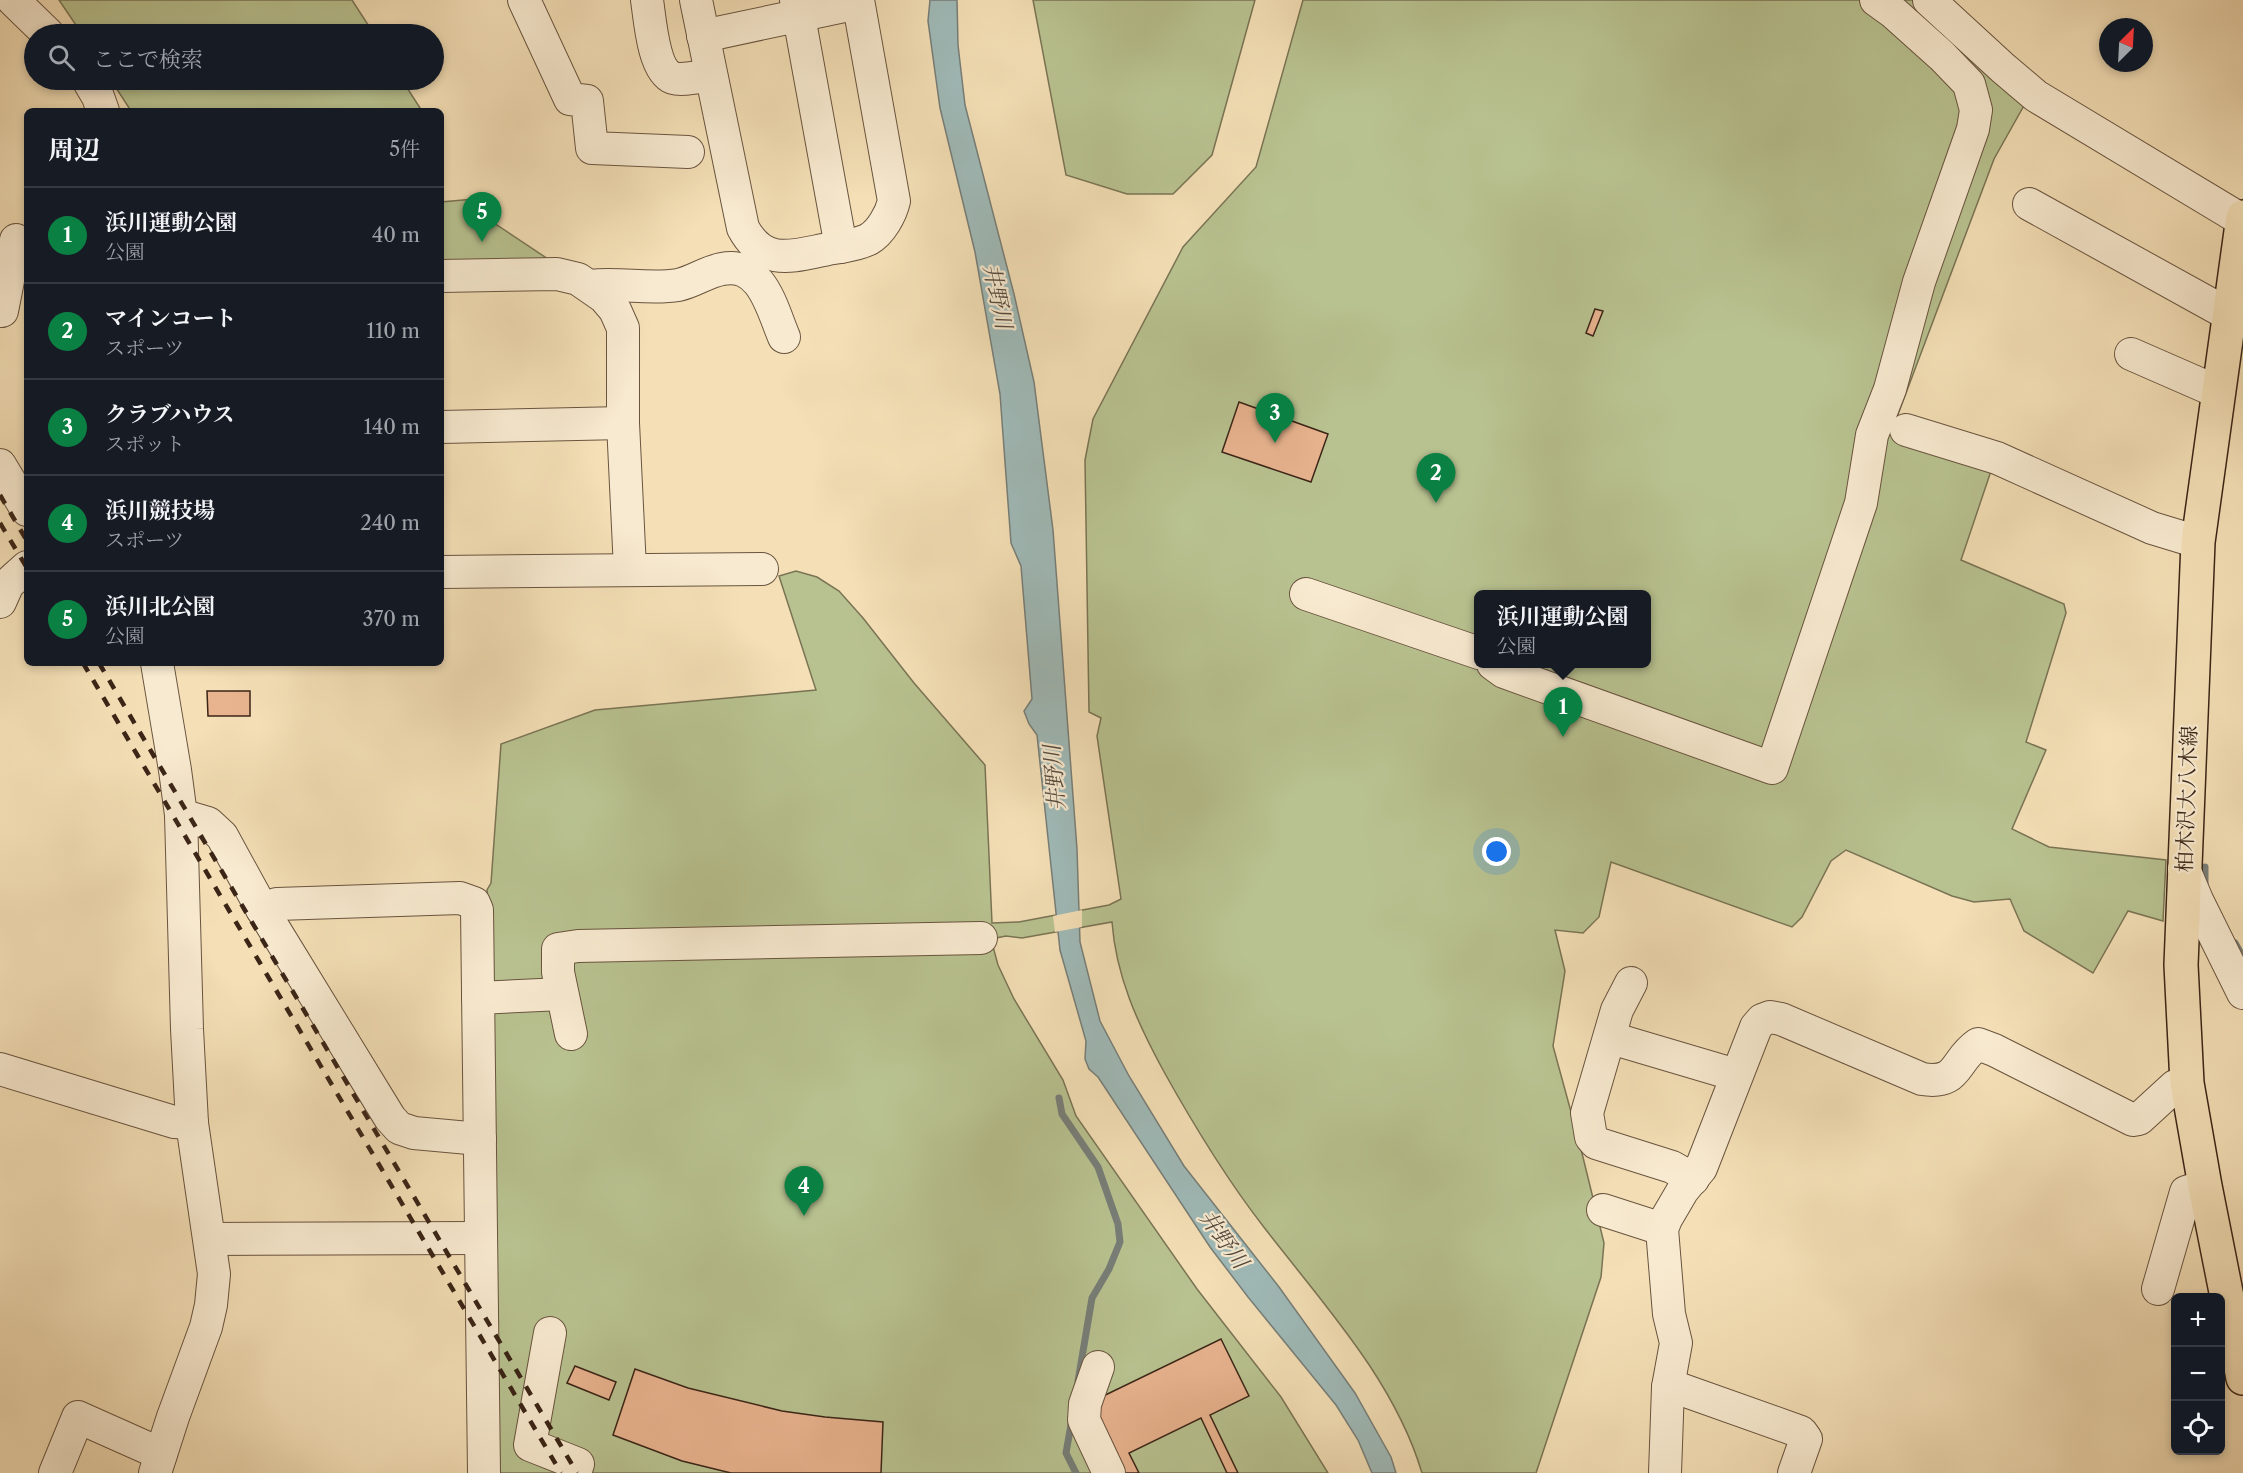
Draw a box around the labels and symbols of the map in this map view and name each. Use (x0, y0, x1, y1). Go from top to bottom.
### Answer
north arrow (2099, 18, 2153, 72)
pin: 5 (462, 192, 502, 242)
water label: 井野川 (977, 261, 1018, 333)
pin: 3 (1256, 394, 1294, 443)
pin: 2 (1416, 454, 1456, 503)
pin: 1 (1544, 688, 1582, 737)
street label: 柏木沢大八木線 (2171, 725, 2202, 873)
water label: 井野川 (1038, 742, 1071, 812)
your location (1482, 837, 1511, 866)
pin: 4 (784, 1166, 824, 1216)
water label: 井野川 (1193, 1205, 1255, 1276)

